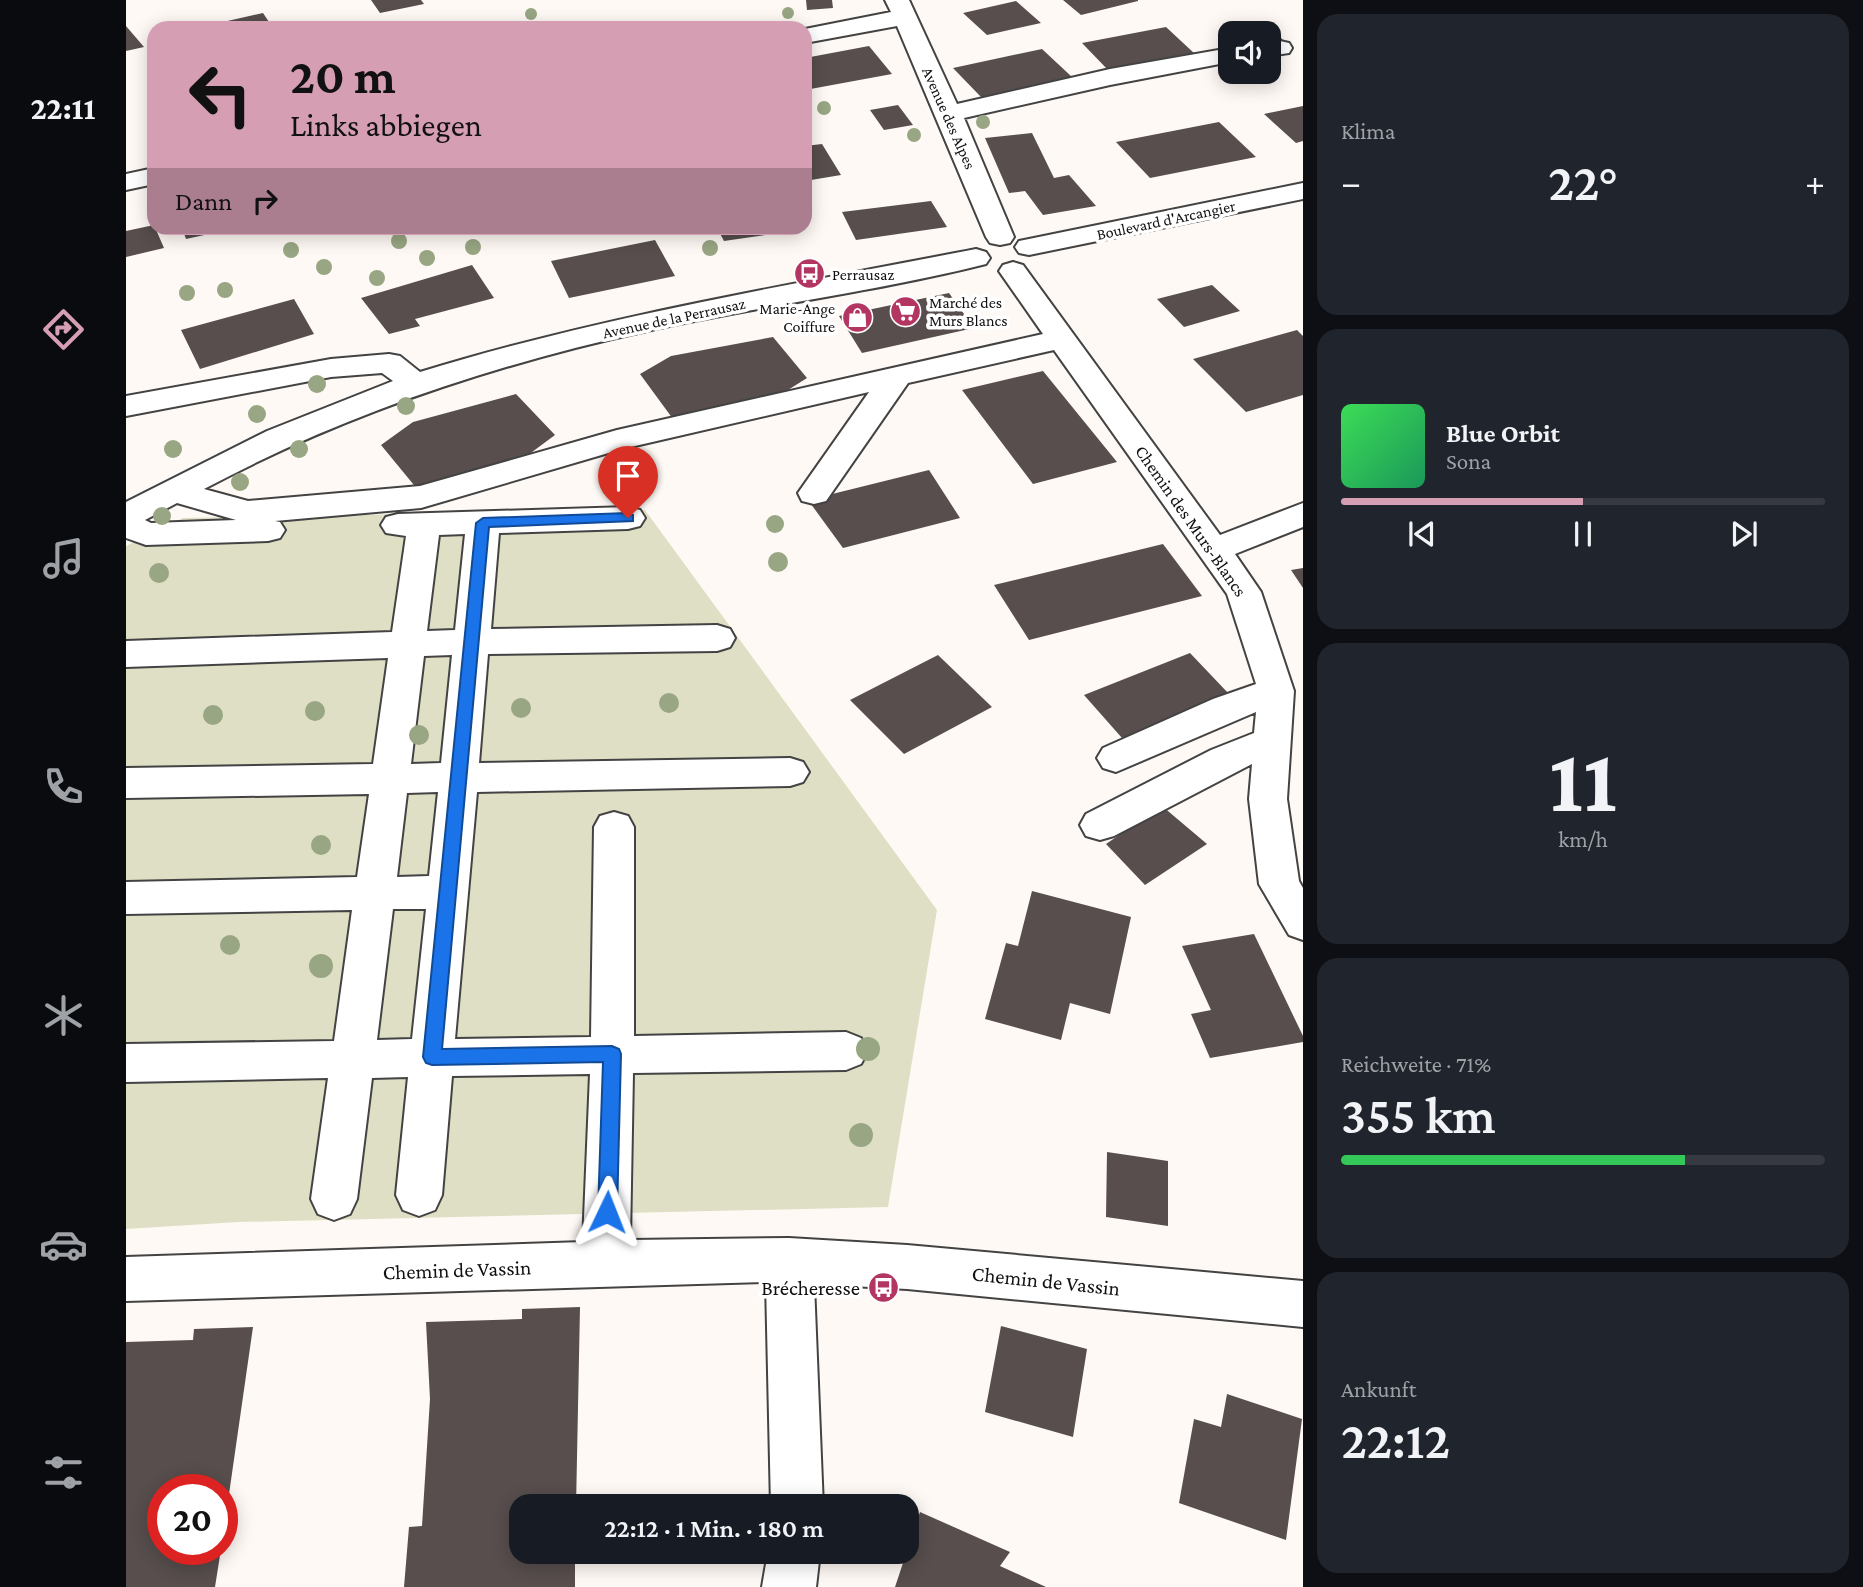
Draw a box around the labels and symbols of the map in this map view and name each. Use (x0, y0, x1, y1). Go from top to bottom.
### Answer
street label: Avenue des Alpes (918, 64, 979, 172)
street label: Boulevard d'Arcangier (1095, 197, 1238, 244)
bus stop icon: Perrausaz (792, 257, 826, 291)
place label: Perrausaz (832, 266, 894, 283)
supermarket icon: Marché des Murs Blancs (889, 294, 923, 328)
place label: Marché des Murs Blancs (929, 294, 1008, 329)
street label: Avenue de la Perrausaz (601, 295, 747, 341)
place label: Marie-Ange Coiffure (759, 300, 835, 335)
shop icon: Marie-Ange Coiffure (841, 300, 875, 334)
street label: Chemin des Murs-Blancs (1131, 442, 1251, 600)
pin (598, 446, 658, 518)
position arrow (570, 1175, 644, 1249)
street label: Chemin de Vassin (382, 1255, 532, 1285)
street label: Chemin de Vassin (971, 1261, 1121, 1301)
bus stop icon: Brécheresse (866, 1271, 900, 1305)
place label: Brécheresse (761, 1276, 860, 1300)
speed limit sign: 20 (147, 1474, 238, 1565)

